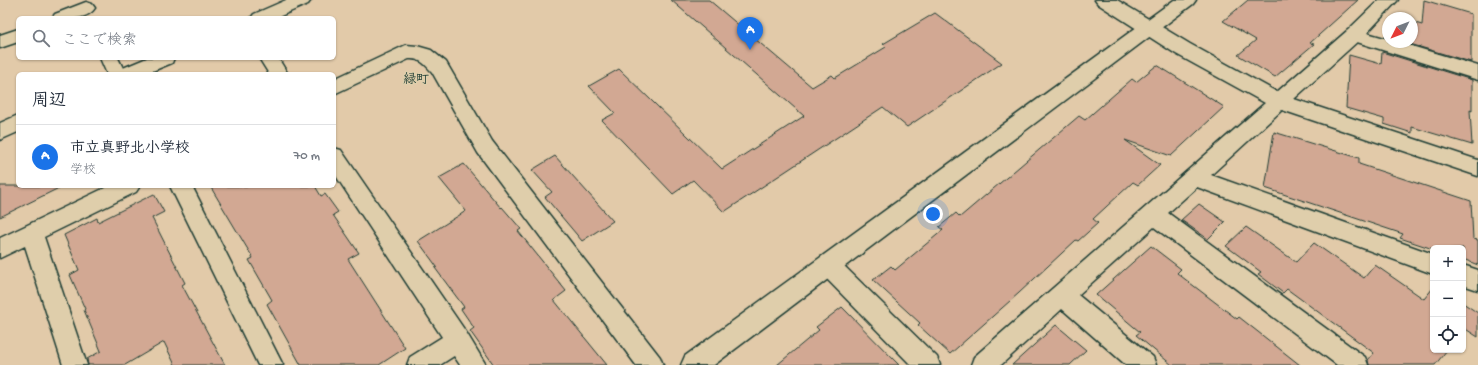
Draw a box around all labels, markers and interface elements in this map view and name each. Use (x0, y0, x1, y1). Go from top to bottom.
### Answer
north arrow (1382, 12, 1418, 48)
search box (16, 16, 336, 60)
pin: A (737, 17, 763, 50)
icon: search (30, 27, 52, 49)
text: ここで検索 (62, 32, 137, 50)
district label: 緑町 (403, 72, 429, 88)
text: 周辺 (32, 92, 66, 112)
text: 市立真野北小学校 (70, 140, 190, 158)
text: A (41, 149, 49, 164)
text: 70 m (294, 149, 320, 164)
text: 学校 (70, 163, 96, 178)
your location (923, 204, 943, 224)
map controls (1430, 245, 1466, 353)
button: + (1430, 245, 1466, 281)
button: − (1430, 281, 1466, 317)
button: locate (1430, 317, 1466, 353)

